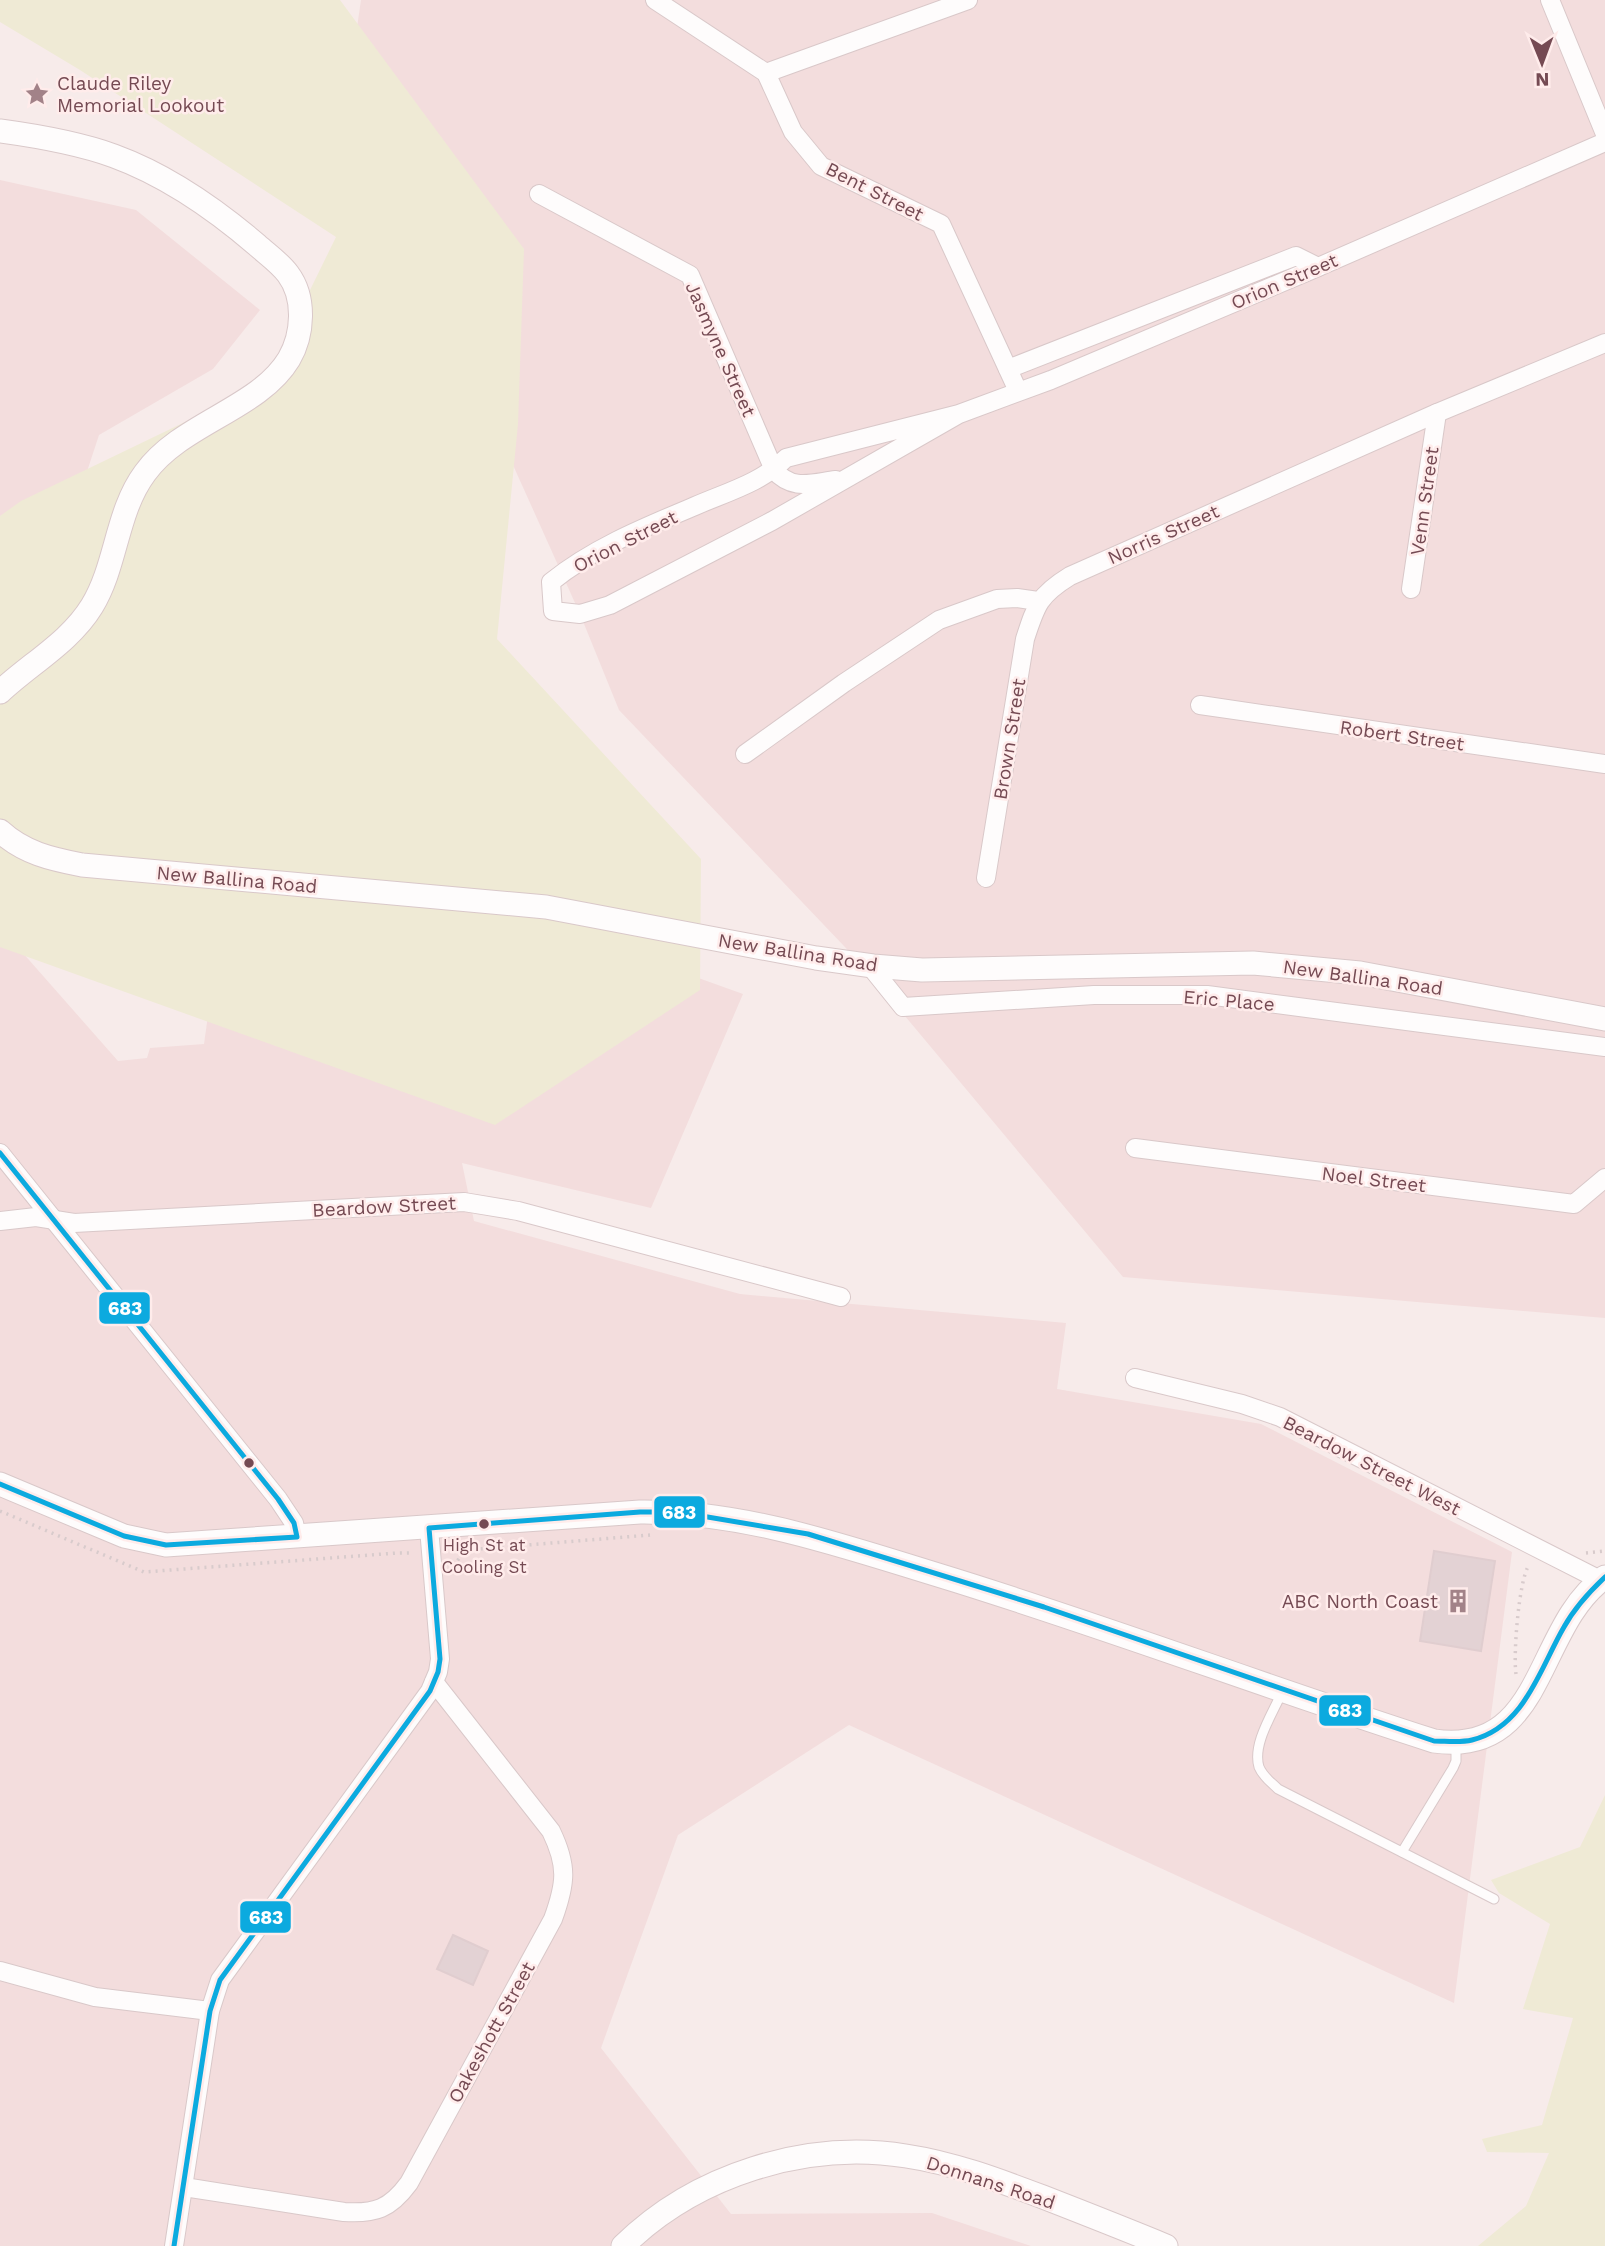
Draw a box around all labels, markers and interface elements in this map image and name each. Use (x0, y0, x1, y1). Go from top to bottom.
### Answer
north arrow (1507, 28, 1577, 98)
text: N (1535, 68, 1550, 91)
place label: Claude Riley Memorial Lookout (57, 72, 224, 117)
place icon: Claude Riley Memorial Lookout (23, 80, 51, 108)
street label: Bent Street (822, 157, 928, 226)
street label: Orion Street (1227, 249, 1341, 314)
street label: Jasmyne Street (681, 278, 761, 420)
street label: Venn Street (1405, 445, 1444, 557)
street label: Norris Street (1104, 500, 1222, 569)
street label: Orion Street (569, 505, 681, 578)
street label: Brown Street (989, 677, 1030, 801)
street label: Robert Street (1338, 715, 1466, 756)
street label: New Ballina Road (156, 861, 318, 898)
street label: New Ballina Road (716, 929, 879, 976)
street label: New Ballina Road (1281, 955, 1444, 1000)
street label: Eric Place (1182, 985, 1276, 1016)
street label: Noel Street (1320, 1162, 1427, 1197)
street label: Beardow Street (312, 1191, 456, 1222)
line badge: 683 (98, 1291, 151, 1325)
text: 683 (108, 1297, 142, 1320)
street label: Beardow Street West (1279, 1411, 1464, 1520)
unlabelled marker (242, 1456, 256, 1470)
line badge: 683 (653, 1495, 706, 1529)
text: 683 (662, 1501, 696, 1524)
marker: High St at Cooling St (477, 1517, 491, 1531)
place label: High St at Cooling St (441, 1535, 527, 1577)
building icon: ABC North Coast (1444, 1587, 1472, 1615)
place label: ABC North Coast (1282, 1590, 1438, 1613)
line badge: 683 (1318, 1694, 1372, 1727)
text: 683 (1328, 1699, 1362, 1722)
line badge: 683 (239, 1900, 292, 1934)
text: 683 (249, 1906, 283, 1929)
street label: Oakeshott Street (443, 1958, 540, 2107)
street label: Donnans Road (924, 2151, 1058, 2214)

